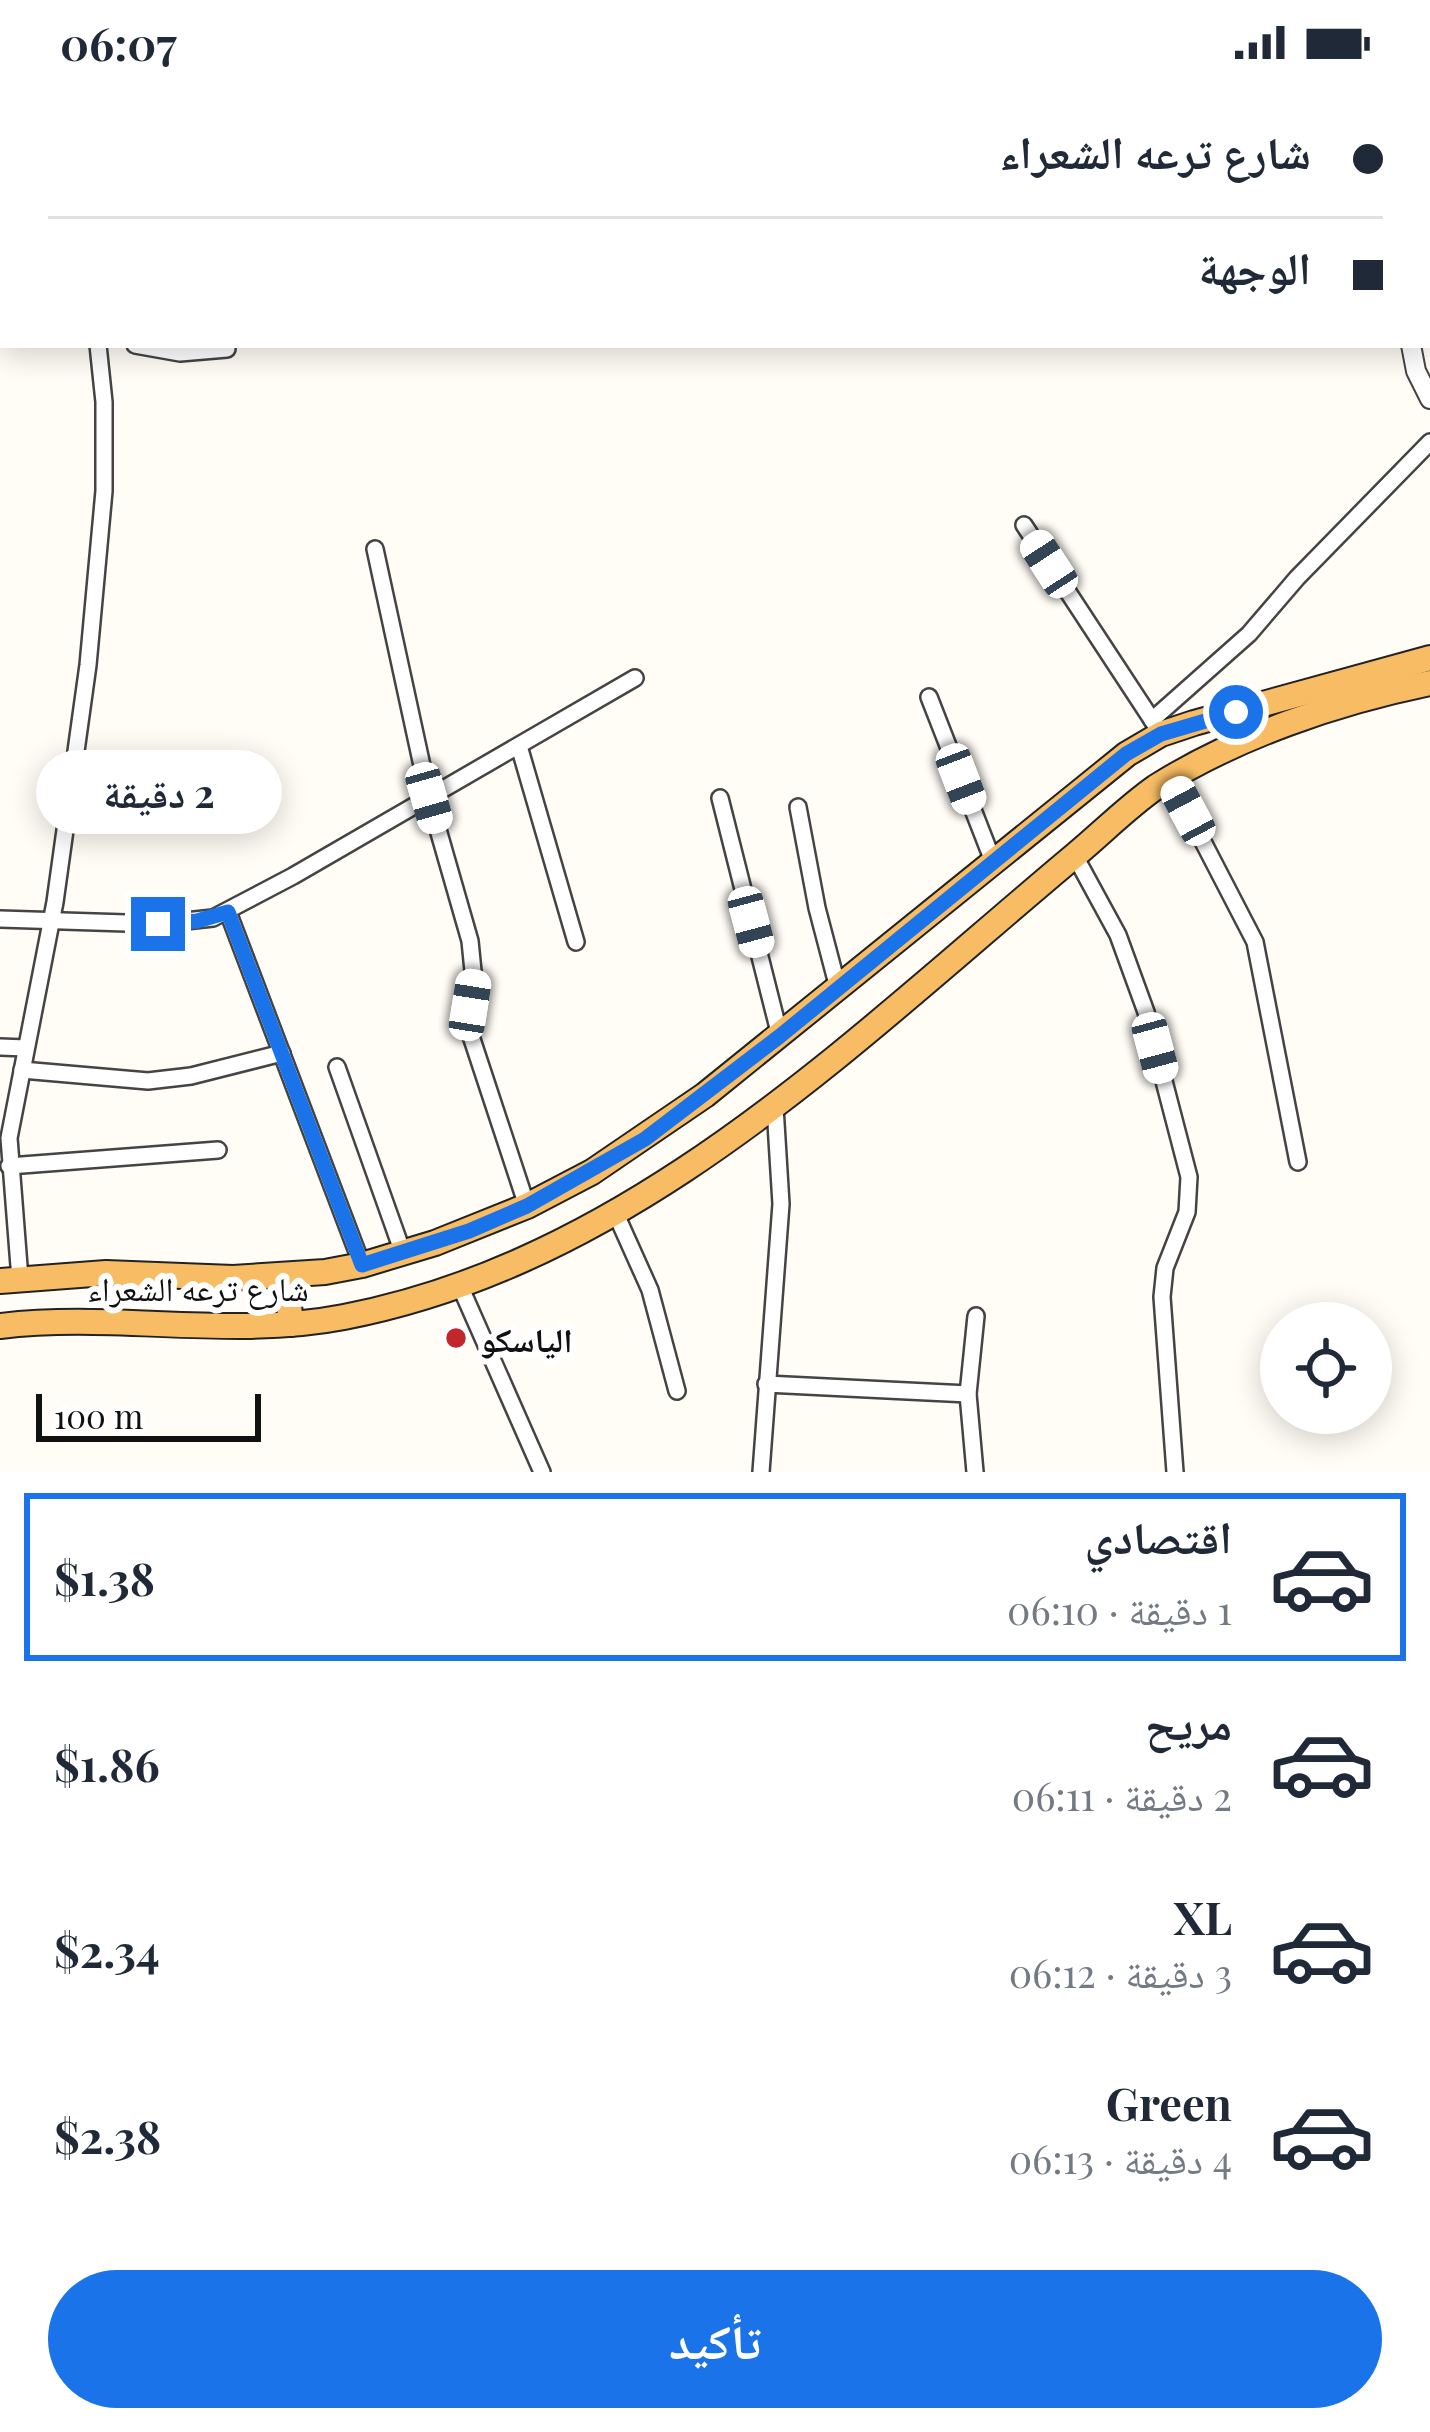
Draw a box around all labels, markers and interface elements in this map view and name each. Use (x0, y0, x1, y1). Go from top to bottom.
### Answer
text: 06:07 (60, 12, 177, 72)
text: شارع ترعه الشعراء (999, 120, 1311, 180)
text: الوجهة (1198, 236, 1311, 296)
car (1014, 524, 1084, 604)
route start (1209, 685, 1263, 739)
car (931, 739, 991, 819)
callout: 2 دقيقة (35, 750, 281, 834)
car (402, 758, 456, 838)
text: 2 دقيقة (103, 766, 215, 818)
car (1155, 771, 1221, 851)
car (724, 883, 778, 961)
route end (131, 897, 185, 951)
car (447, 967, 493, 1043)
car (1128, 1009, 1182, 1087)
street label: شارع ترعه الشعراء (87, 1265, 309, 1310)
map controls (1260, 1302, 1392, 1434)
button: locate (1260, 1302, 1392, 1434)
place label: الياسكو (480, 1316, 573, 1360)
marker: الياسكو (443, 1325, 469, 1351)
scale bar (36, 1388, 261, 1441)
text: 100 m (54, 1393, 143, 1437)
text: اقتصادي (1085, 1505, 1232, 1565)
icon: car (1268, 1523, 1376, 1631)
text: $1.38 (54, 1547, 155, 1607)
text: 1 دقيقة · 06:10 (1007, 1583, 1232, 1635)
text: مريح (1145, 1691, 1232, 1751)
icon: car (1268, 1709, 1376, 1817)
text: $1.86 (54, 1733, 160, 1793)
text: 2 دقيقة · 06:11 (1012, 1769, 1232, 1821)
text: XL (1173, 1886, 1232, 1946)
icon: car (1268, 1895, 1376, 2003)
text: $2.34 (54, 1919, 160, 1979)
text: 3 دقيقة · 06:12 (1009, 1946, 1232, 1998)
text: Green (1106, 2072, 1232, 2132)
icon: car (1268, 2081, 1376, 2189)
text: $2.38 (54, 2105, 161, 2165)
text: 4 دقيقة · 06:13 (1009, 2132, 1232, 2184)
button: تأكيد (48, 2270, 1382, 2408)

